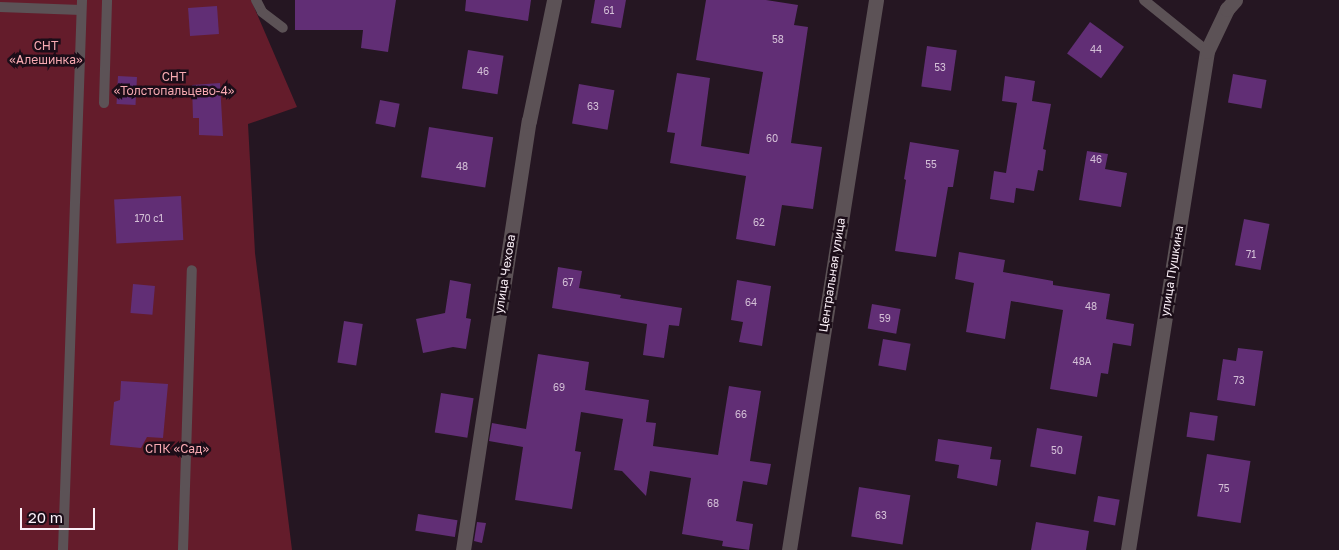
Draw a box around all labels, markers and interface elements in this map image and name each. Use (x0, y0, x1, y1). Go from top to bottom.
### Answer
house number: 61 (604, 5, 614, 17)
house number: 58 (772, 34, 784, 46)
park label: СНТ «Алешинка» (9, 39, 83, 67)
house number: 44 (1090, 44, 1102, 56)
house number: 53 (934, 62, 946, 74)
house number: 46 (477, 66, 489, 78)
park label: СНТ «Толстопальцево-4» (114, 70, 234, 98)
house number: 63 (587, 101, 599, 113)
house number: 60 (766, 133, 778, 145)
house number: 46 (1090, 154, 1102, 166)
house number: 55 (925, 159, 937, 171)
house number: 48 (456, 161, 468, 173)
house number: 170 с1 (134, 213, 164, 225)
house number: 62 (753, 217, 765, 229)
street label: Центральная улица (816, 217, 848, 333)
street label: улица Пушкина (1158, 224, 1186, 318)
street label: улица Чехова (492, 233, 518, 315)
house number: 71 (1246, 249, 1256, 261)
house number: 67 (562, 277, 574, 289)
house number: 64 (745, 297, 757, 309)
house number: 48 (1085, 301, 1097, 313)
house number: 59 (879, 313, 891, 325)
house number: 48А (1073, 356, 1091, 368)
house number: 73 (1233, 375, 1245, 387)
house number: 69 (553, 382, 565, 394)
house number: 66 (735, 409, 747, 421)
park label: СПК «Сад» (145, 442, 209, 456)
house number: 50 (1051, 445, 1063, 457)
house number: 75 (1218, 483, 1230, 495)
scale bar (22, 498, 98, 530)
house number: 68 (707, 498, 719, 510)
text: 20 m (28, 508, 63, 526)
house number: 63 (875, 510, 887, 522)

